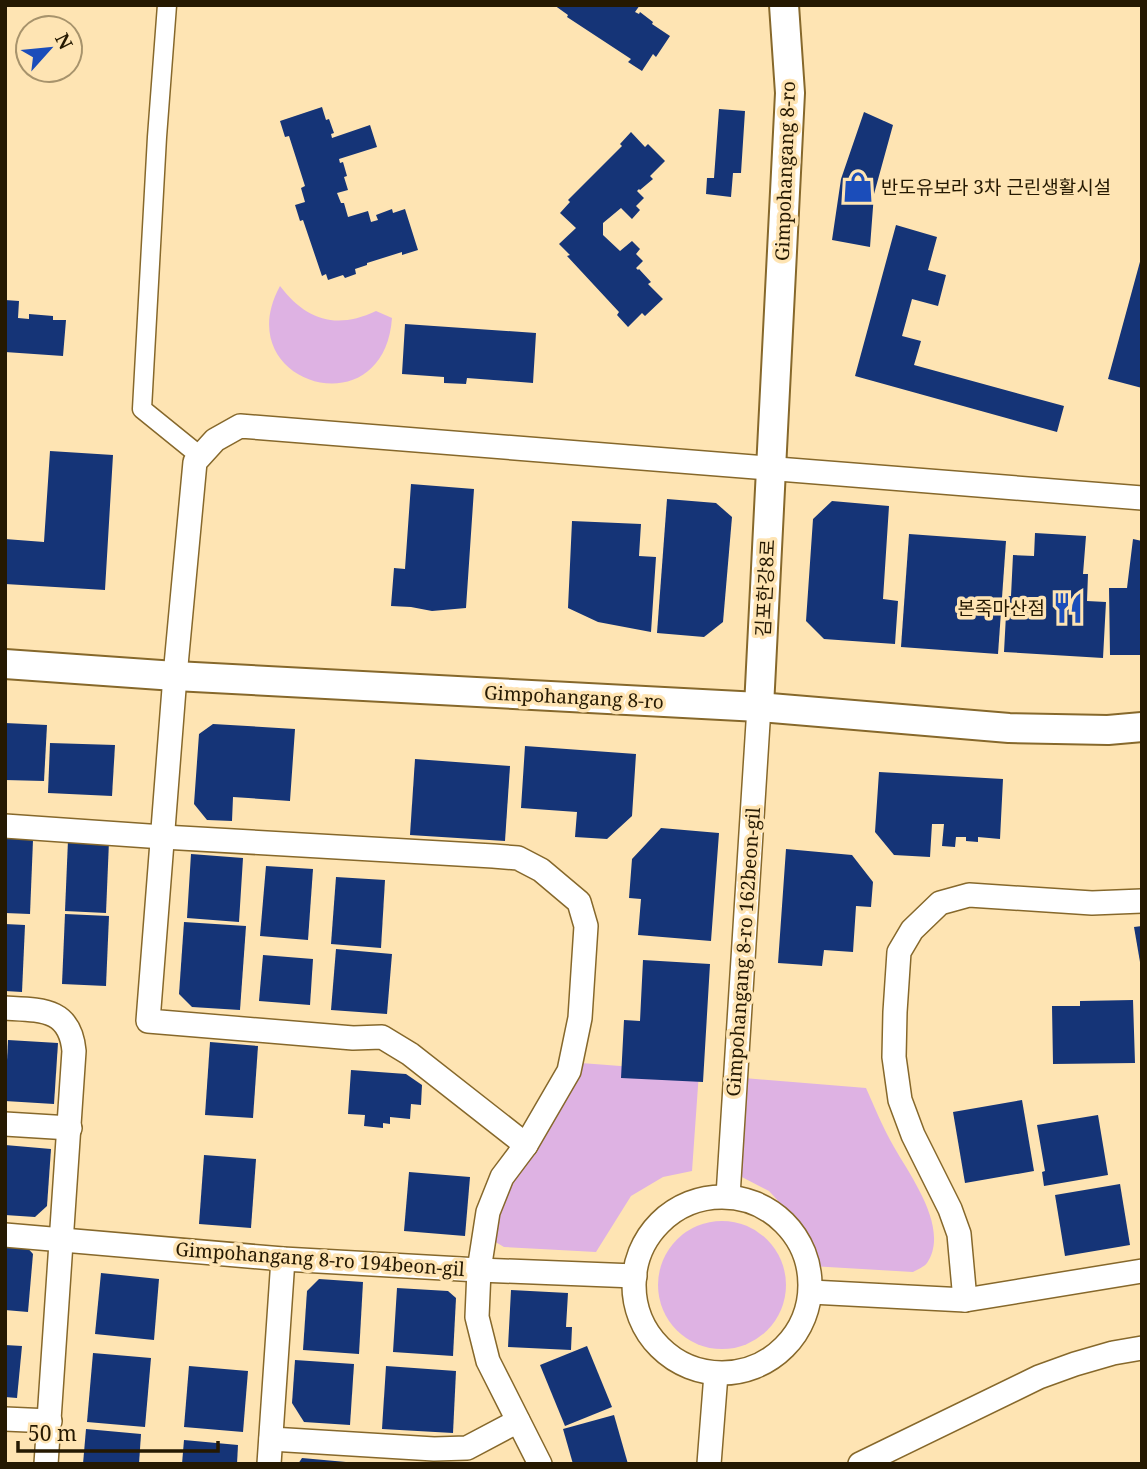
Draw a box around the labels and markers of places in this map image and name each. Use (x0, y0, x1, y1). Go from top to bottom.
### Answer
shop icon: 반도유보라 3차 근린생활시설 (841, 170, 875, 204)
place label: 반도유보라 3차 근린생활시설 (881, 174, 1111, 200)
restaurant icon: 본죽마산점 (1051, 591, 1085, 625)
place label: 본죽마산점 (958, 595, 1045, 621)

